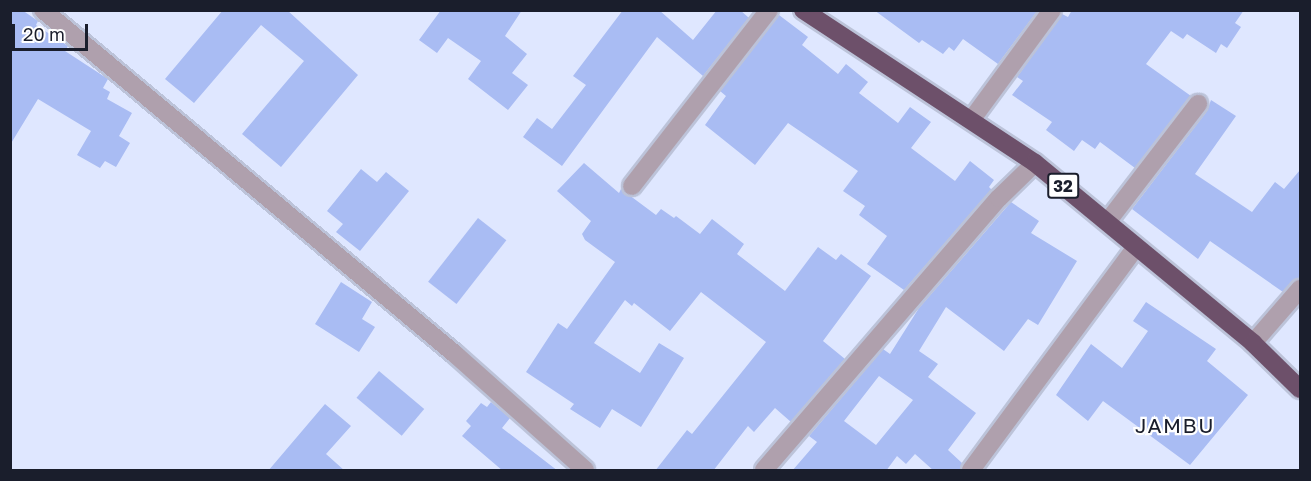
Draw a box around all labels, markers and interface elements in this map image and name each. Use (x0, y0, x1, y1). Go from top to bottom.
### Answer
scale bar (15, 12, 92, 50)
text: 20 m (23, 23, 65, 45)
road number: 32 (1046, 173, 1080, 199)
district label: JAMBU (1135, 412, 1215, 438)

